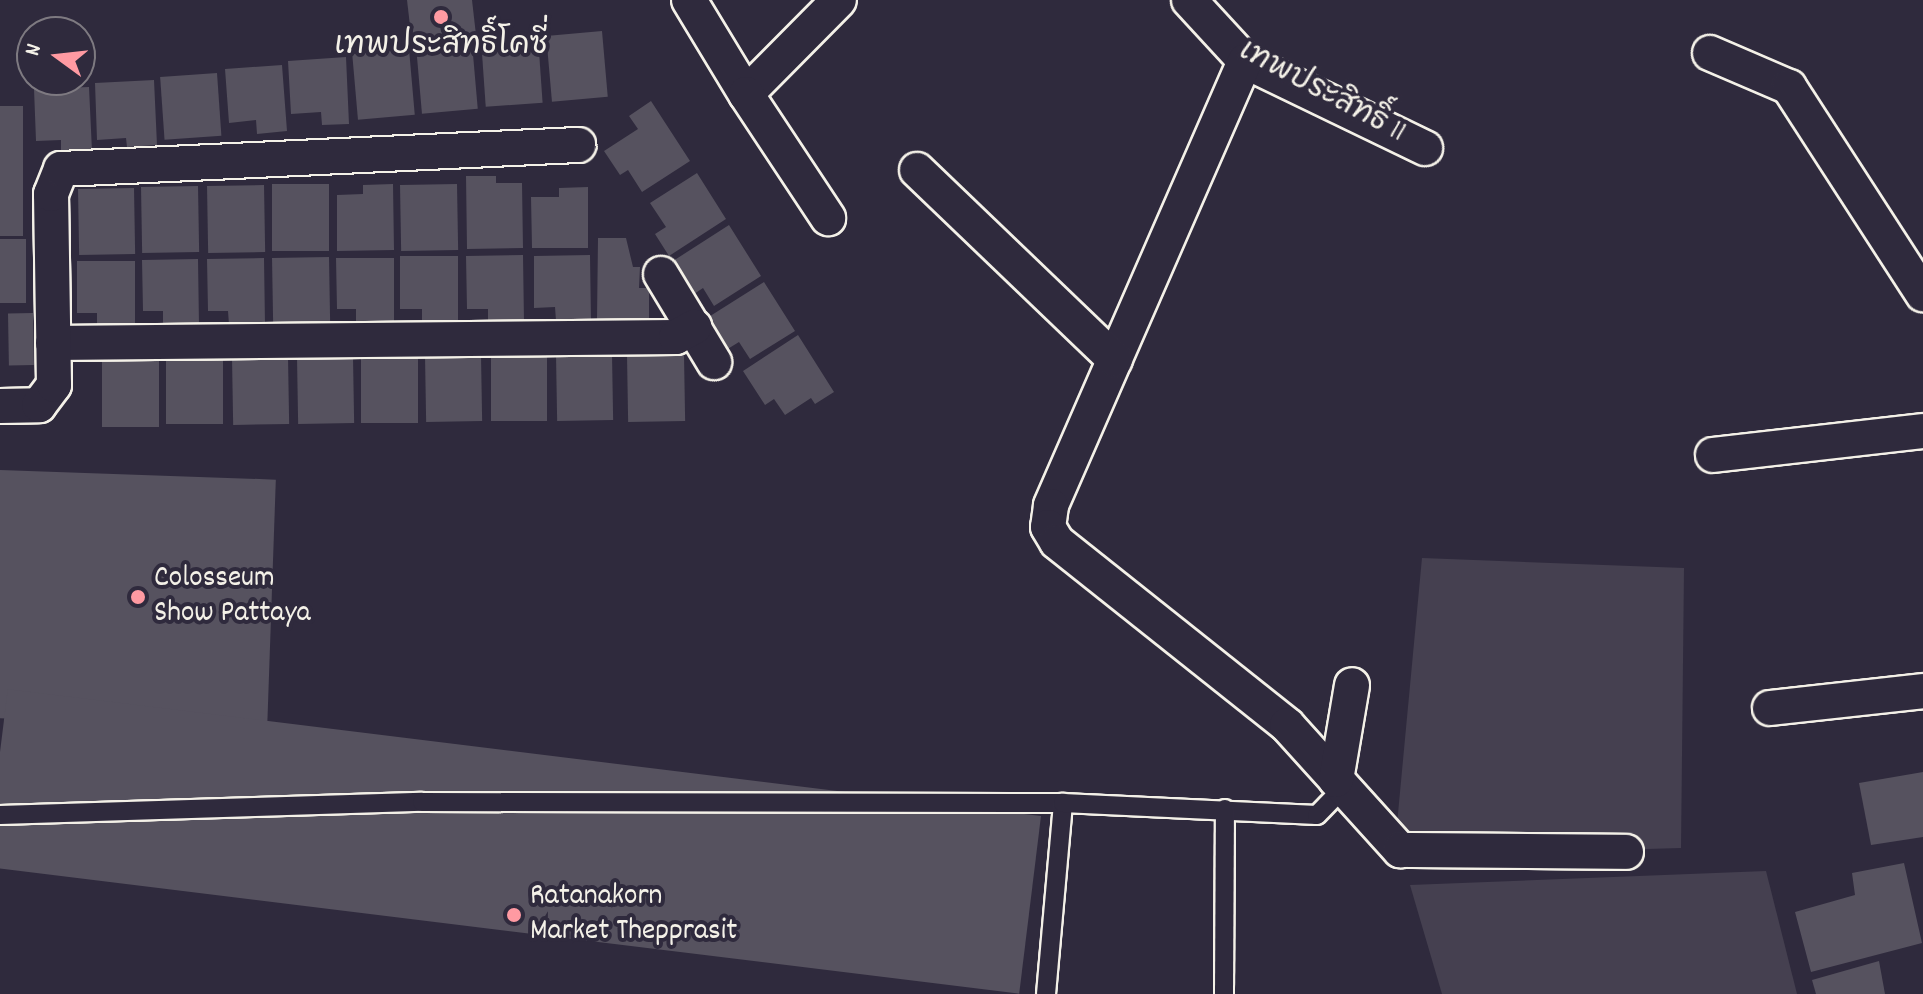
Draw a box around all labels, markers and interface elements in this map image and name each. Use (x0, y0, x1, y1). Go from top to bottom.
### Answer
marker: เทพประสิทธิ์โคซี่ (432, 8, 450, 26)
north arrow (16, 16, 96, 96)
place label: เทพประสิทธิ์โคซี่ (334, 30, 548, 66)
street label: เทพประสิทธิ์ 11 (1231, 35, 1411, 153)
text: N (18, 41, 51, 59)
place label: Colosseum Show Pattaya (154, 562, 311, 632)
marker: Colosseum Show Pattaya (129, 588, 147, 606)
place label: Ratanakorn Market Thepprasit (530, 880, 737, 950)
marker: Ratanakorn Market Thepprasit (505, 906, 523, 924)

